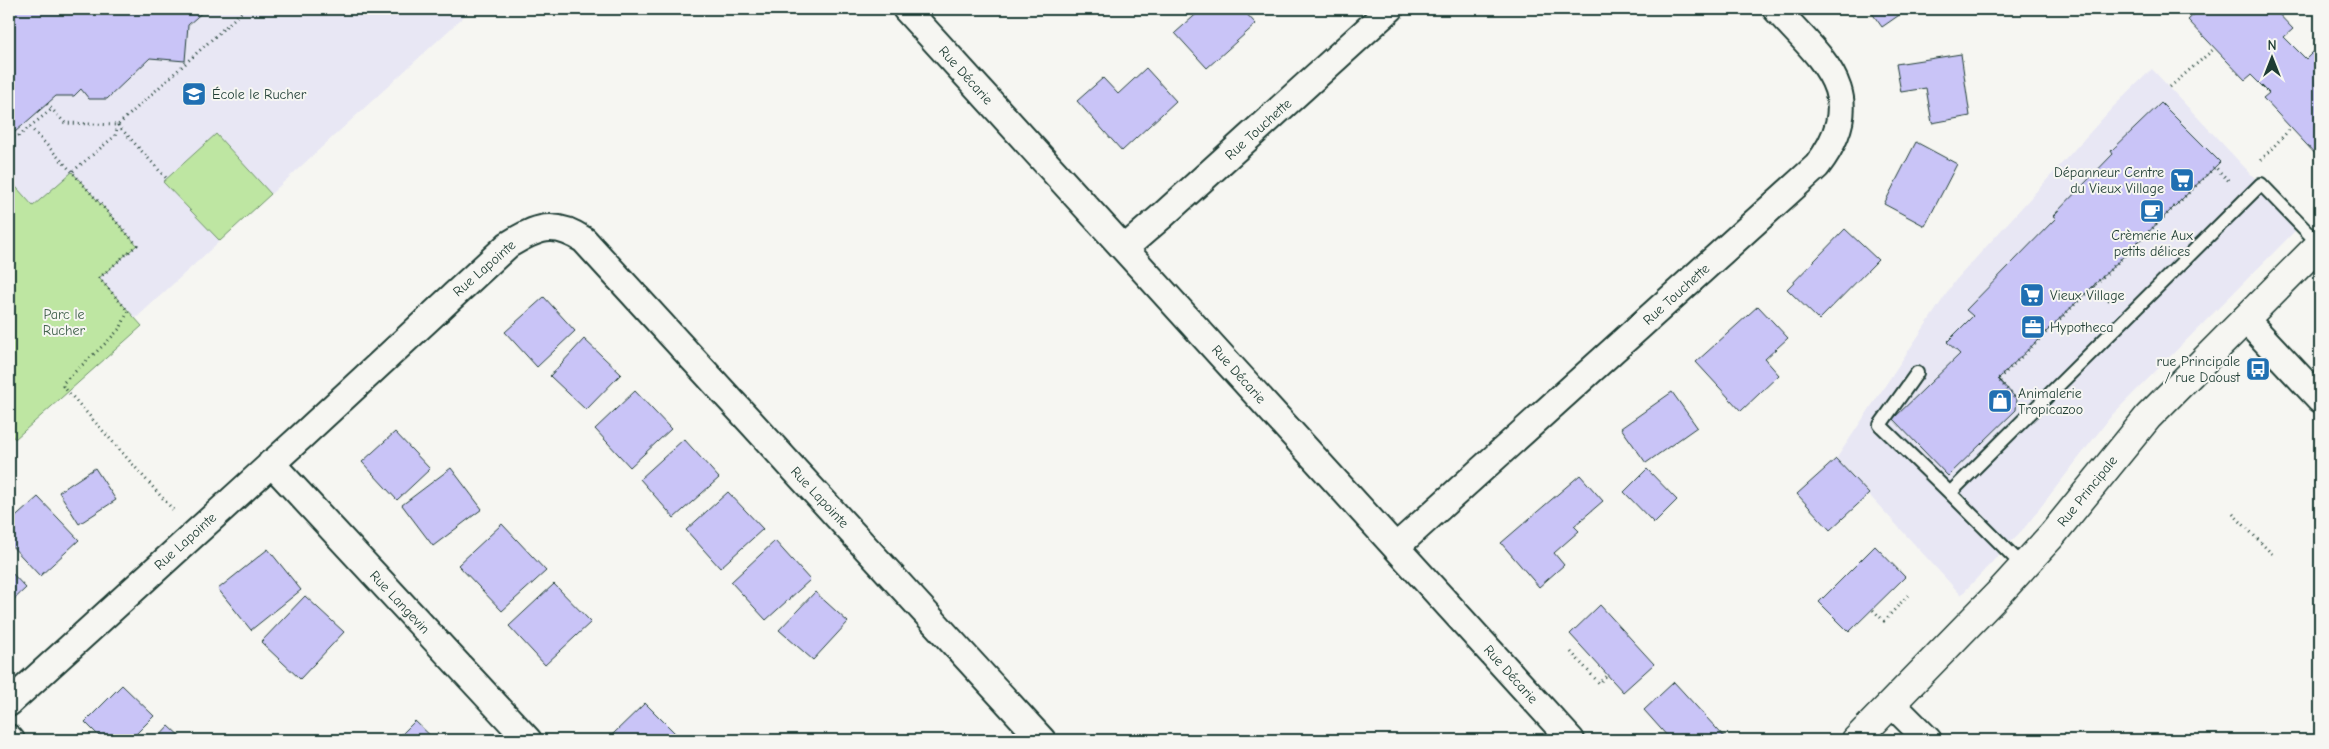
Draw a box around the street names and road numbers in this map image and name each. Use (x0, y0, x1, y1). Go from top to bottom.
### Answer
street label: Rue Décarie (935, 43, 996, 108)
street label: Rue Touchette (1222, 95, 1295, 164)
street label: Rue Lapointe (449, 237, 519, 300)
street label: Rue Touchette (1640, 260, 1713, 329)
street label: Rue Décarie (1208, 342, 1269, 407)
street label: Rue Principale (2054, 452, 2121, 530)
street label: Rue Lapointe (787, 463, 852, 531)
street label: Rue Lapointe (151, 509, 220, 574)
street label: Rue Langevin (366, 567, 433, 637)
street label: Rue Décarie (1480, 642, 1541, 707)

